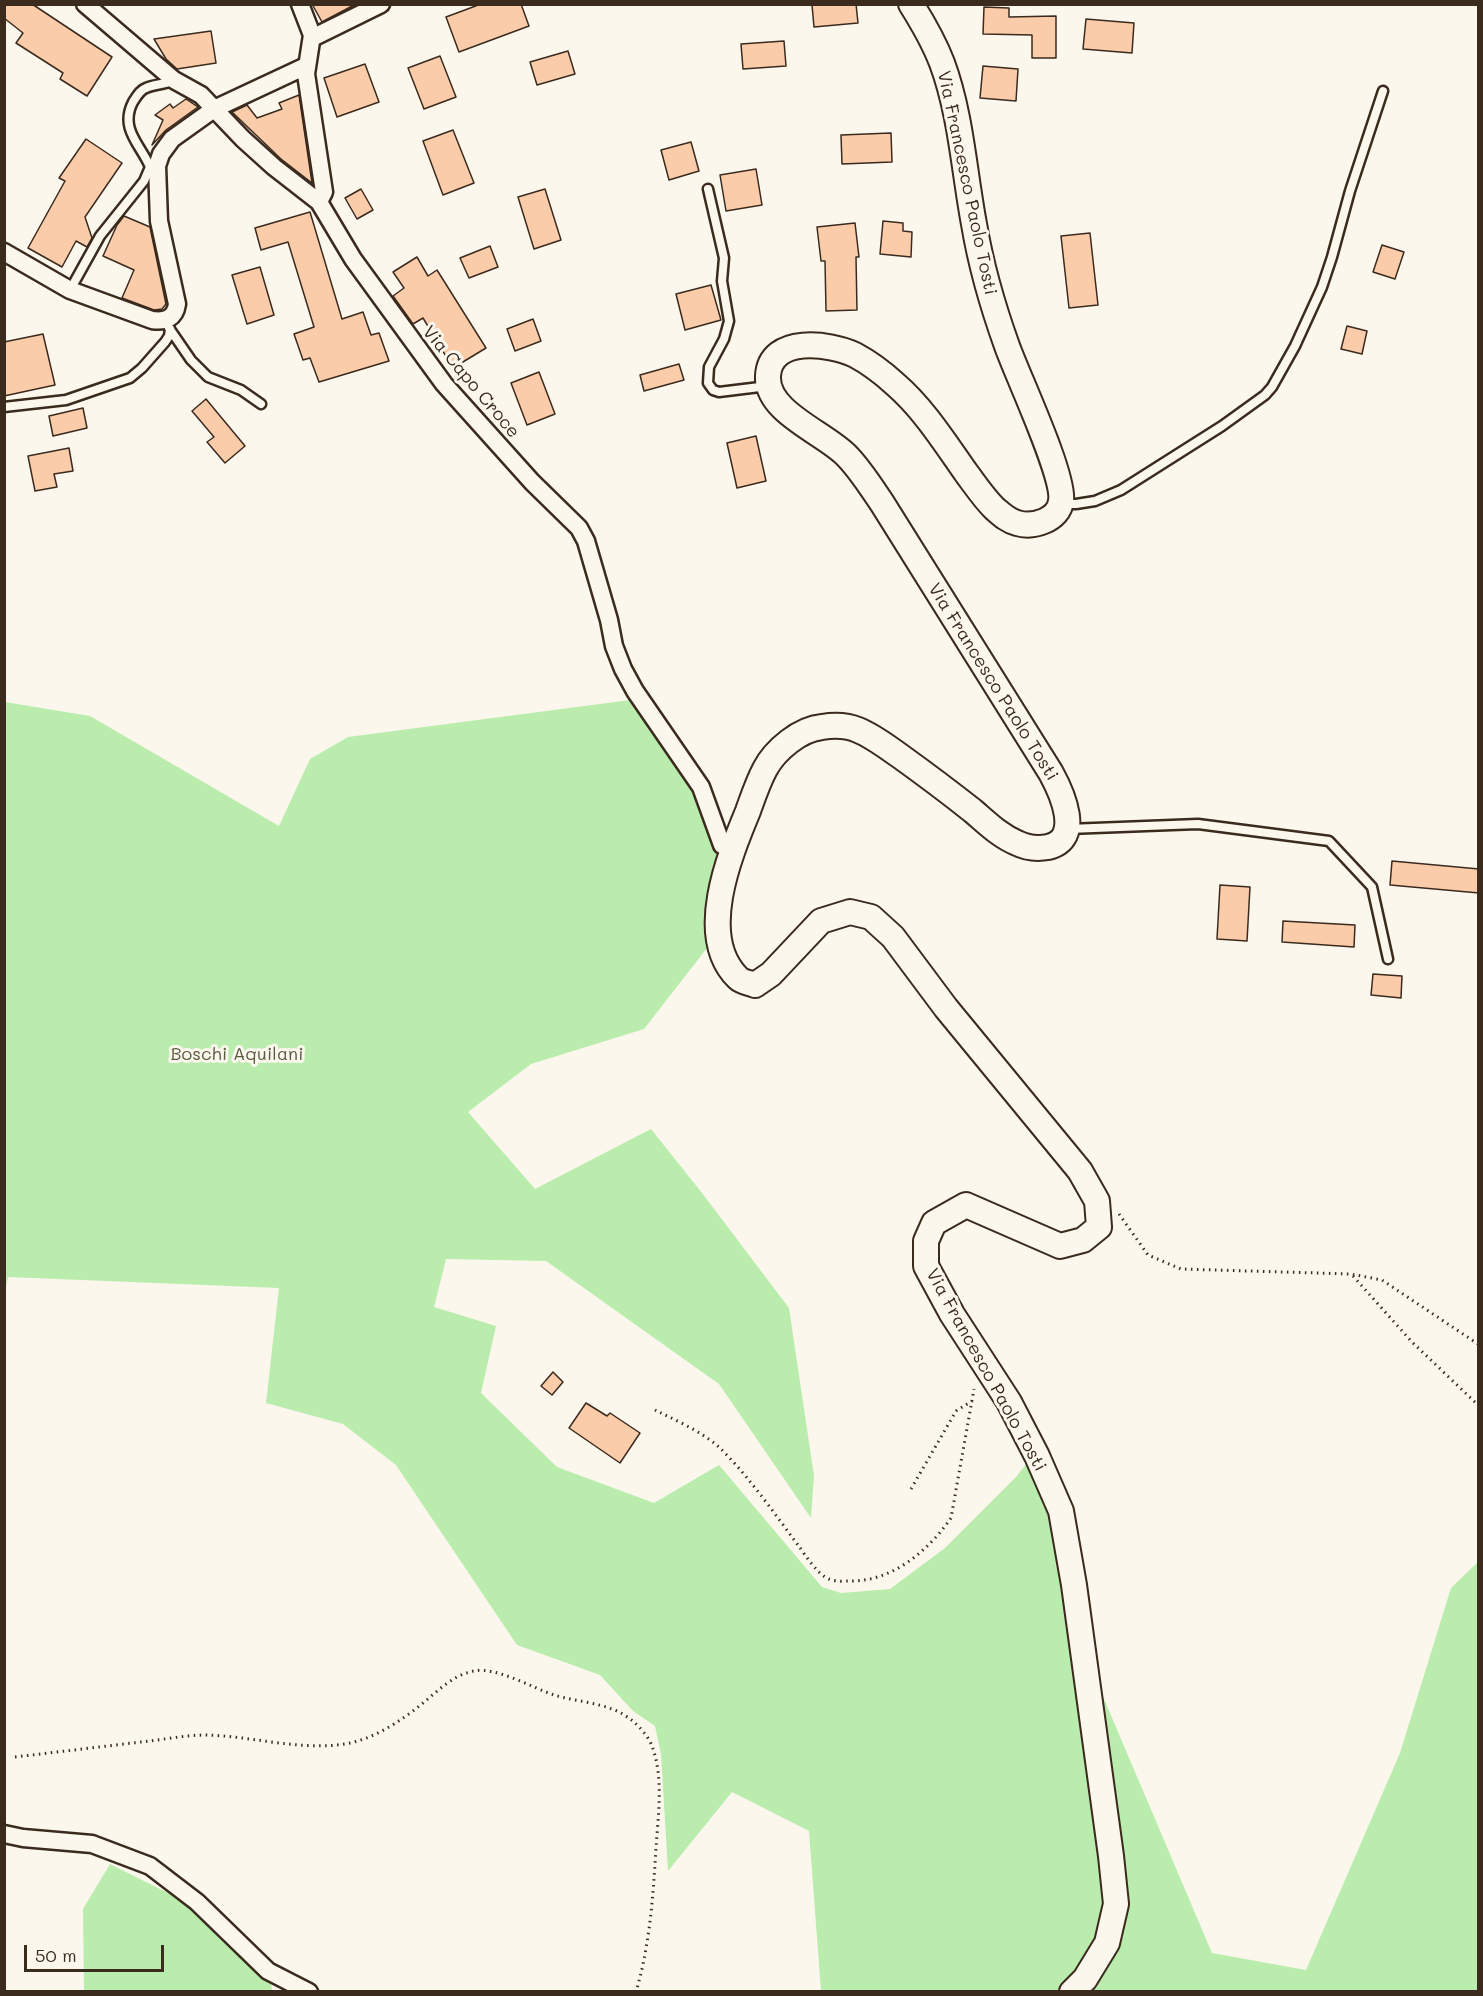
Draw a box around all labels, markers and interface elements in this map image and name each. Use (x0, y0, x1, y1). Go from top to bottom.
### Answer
street label: Via Francesco Paolo Tosti (933, 69, 1001, 297)
street label: Via Capo Croce (418, 321, 524, 443)
street label: Via Francesco Paolo Tosti (923, 579, 1063, 785)
park label: Boschi Aquilani (170, 1043, 304, 1065)
street label: Via Francesco Paolo Tosti (921, 1265, 1051, 1475)
scale bar (27, 1933, 166, 1971)
text: 50 m (35, 1943, 77, 1967)

